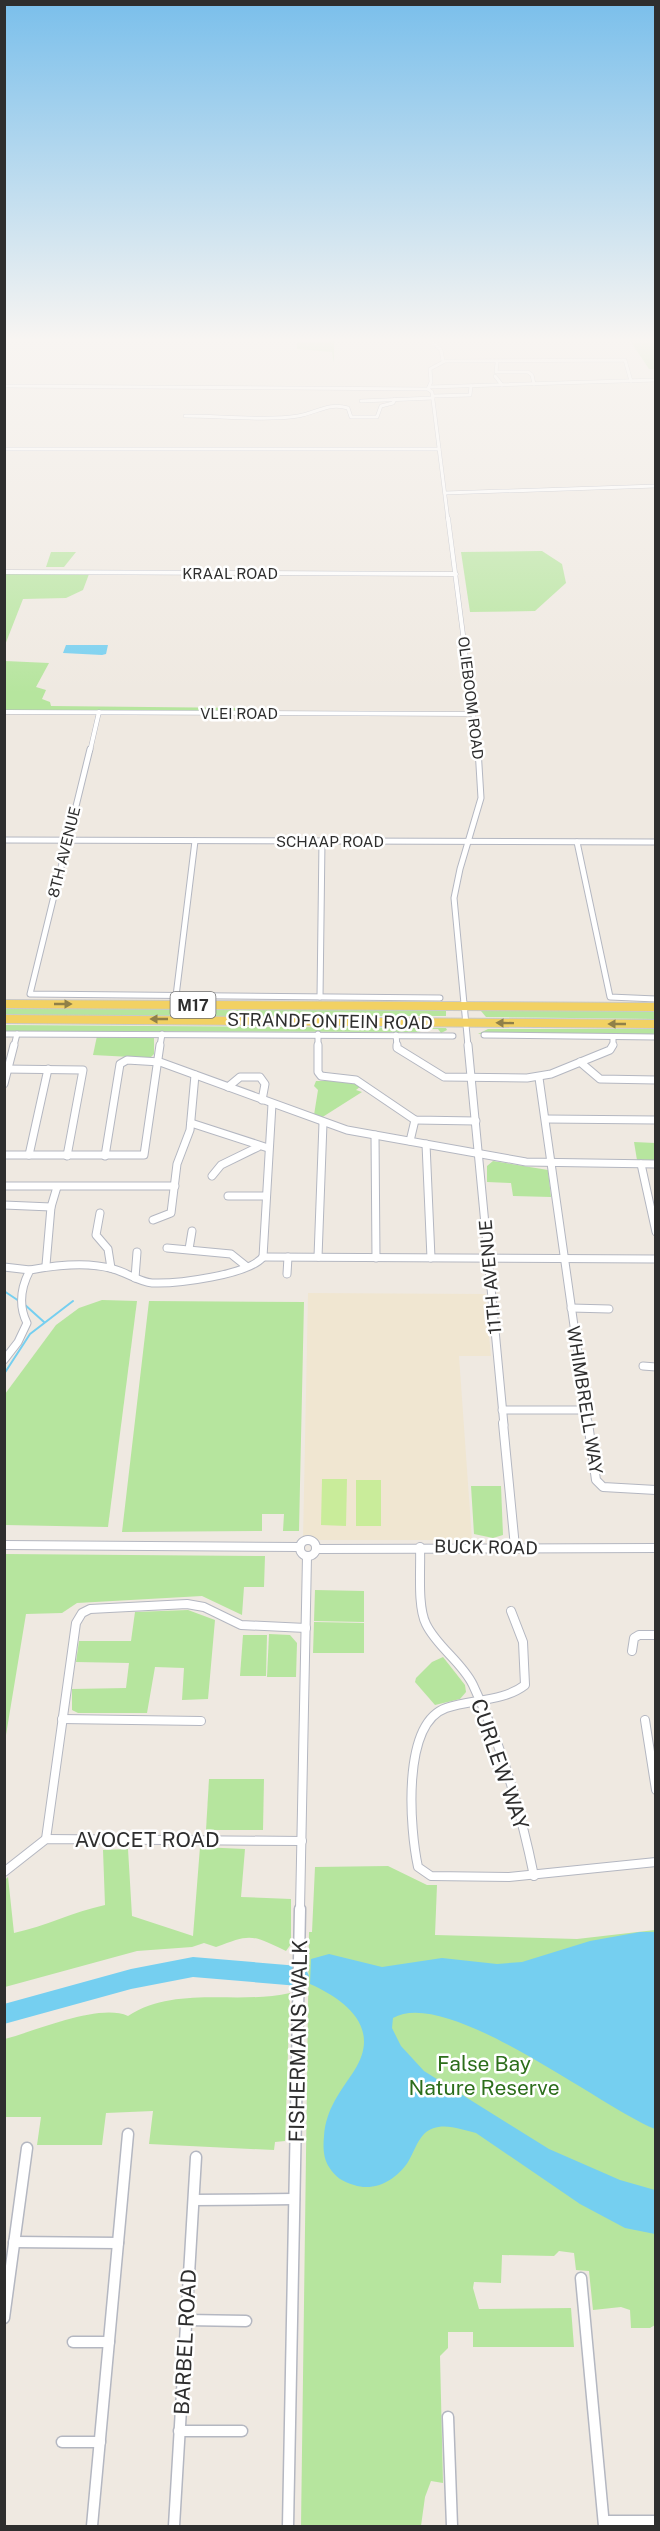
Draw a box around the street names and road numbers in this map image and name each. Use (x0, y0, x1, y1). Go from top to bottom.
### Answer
street label: KRAAL ROAD (182, 565, 278, 582)
street label: OLIEBOOM ROAD (455, 636, 487, 760)
street label: VLEI ROAD (200, 705, 278, 722)
street label: 8TH AVENUE (44, 805, 84, 899)
street label: SCHAAP ROAD (276, 833, 384, 850)
road number: M17 (170, 992, 216, 1018)
street label: STRANDFONTEIN ROAD (227, 1009, 433, 1033)
street label: 11TH AVENUE (475, 1219, 505, 1335)
street label: WHIMBRELL WAY (563, 1324, 607, 1476)
street label: BUCK ROAD (434, 1536, 538, 1558)
street label: CURLEW WAY (466, 1695, 534, 1833)
street label: AVOCET ROAD (74, 1827, 220, 1852)
street label: FISHERMANS WALK (284, 1939, 312, 2143)
street label: BARBEL ROAD (169, 2269, 201, 2415)

